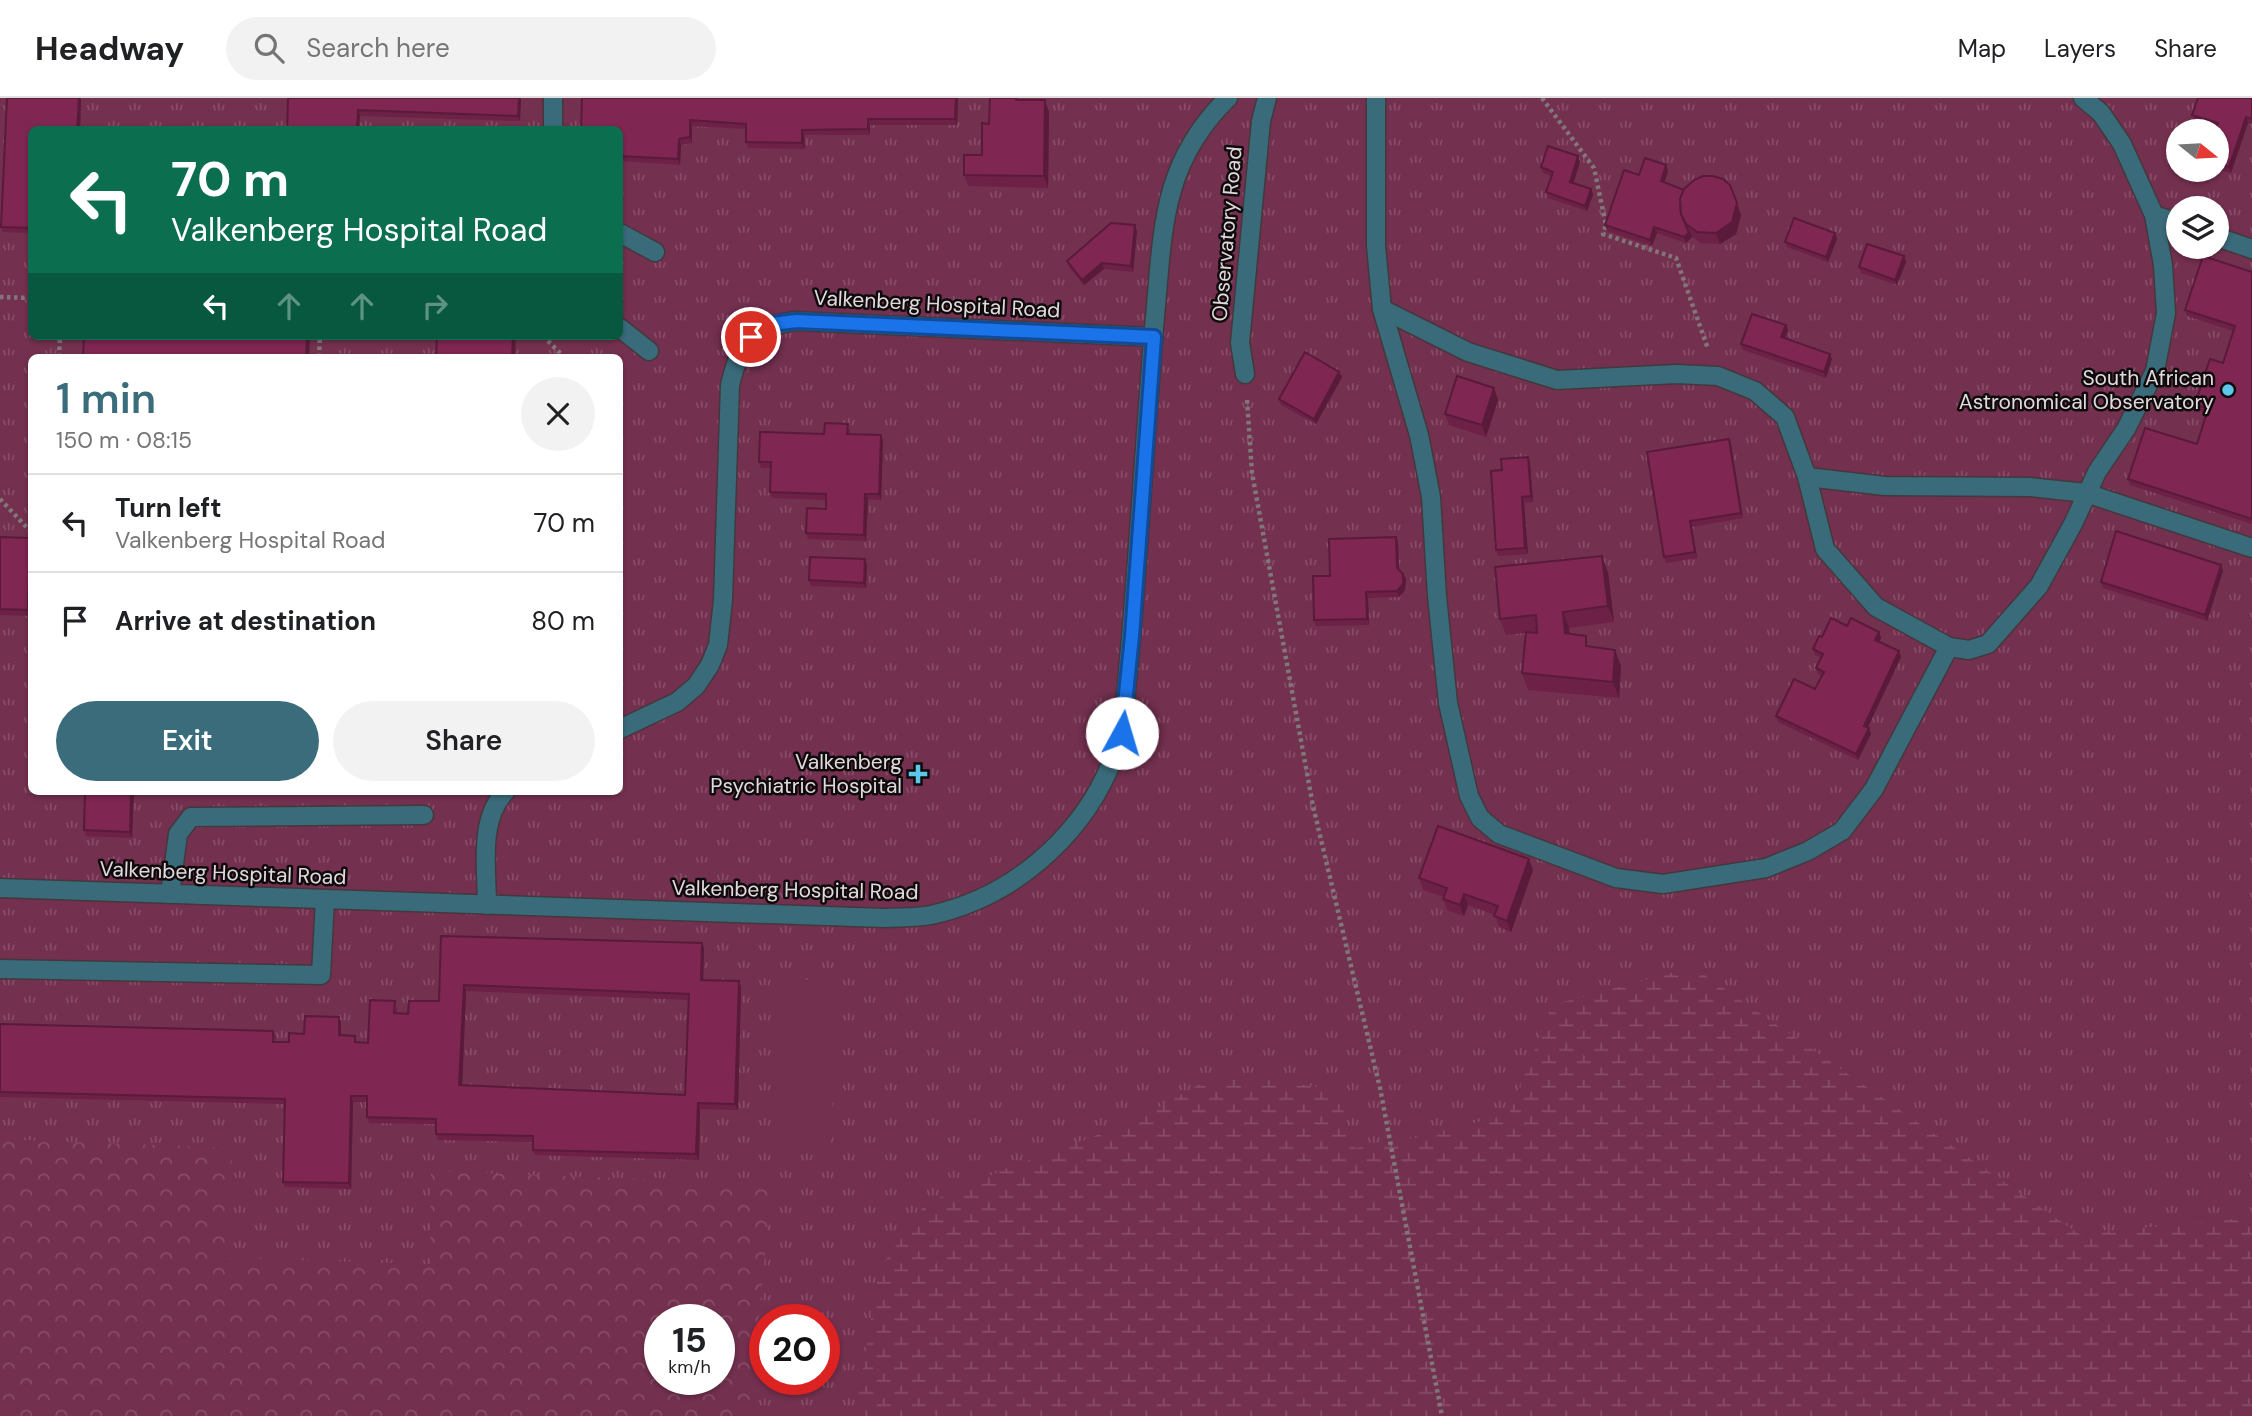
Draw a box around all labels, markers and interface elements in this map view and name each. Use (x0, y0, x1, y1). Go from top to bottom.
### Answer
search box (226, 17, 716, 80)
text: Headway (35, 27, 184, 70)
icon: search (250, 29, 288, 67)
text: Search here (306, 31, 450, 65)
text: Map (1958, 33, 2006, 64)
text: Layers (2044, 33, 2116, 64)
text: Share (2154, 33, 2217, 64)
north arrow (2166, 119, 2230, 182)
map controls (2166, 119, 2229, 259)
street label: Observatory Road (1205, 145, 1249, 323)
text: 70 m (171, 147, 289, 211)
icon: left (56, 154, 147, 245)
button: layers (2166, 196, 2229, 259)
text: Valkenberg Hospital Road (171, 209, 547, 251)
street label: Valkenberg Hospital Road (813, 284, 1061, 324)
icon: left (197, 287, 235, 325)
icon: ahead (270, 287, 308, 325)
icon: ahead (343, 287, 381, 325)
icon: right (416, 287, 454, 325)
pin (721, 307, 781, 367)
icon: arrive (732, 318, 770, 356)
place label: South African Astronomical Observatory (1959, 364, 2214, 416)
text: 1 min (56, 371, 156, 426)
button: close (521, 377, 595, 451)
marker: South African Astronomical Observatory (2220, 382, 2236, 398)
text: 150 m · 08:15 (56, 425, 192, 455)
text: Turn left (115, 491, 222, 525)
icon: left (56, 504, 94, 542)
text: 70 m (534, 506, 595, 540)
text: Valkenberg Hospital Road (115, 525, 386, 555)
icon: arrive (56, 602, 94, 640)
text: Arrive at destination (115, 604, 376, 638)
text: 80 m (531, 604, 595, 638)
position arrow (1085, 696, 1159, 770)
button: Exit (56, 701, 319, 781)
button: Share (333, 701, 595, 781)
place label: Valkenberg Psychiatric Hospital (710, 748, 902, 800)
marker: Valkenberg Psychiatric Hospital (908, 764, 928, 784)
street label: Valkenberg Hospital Road (99, 855, 347, 891)
street label: Valkenberg Hospital Road (671, 874, 919, 906)
speed limit sign: 20 (749, 1304, 840, 1395)
text: 15 (672, 1317, 707, 1363)
text: km/h (668, 1355, 711, 1379)

